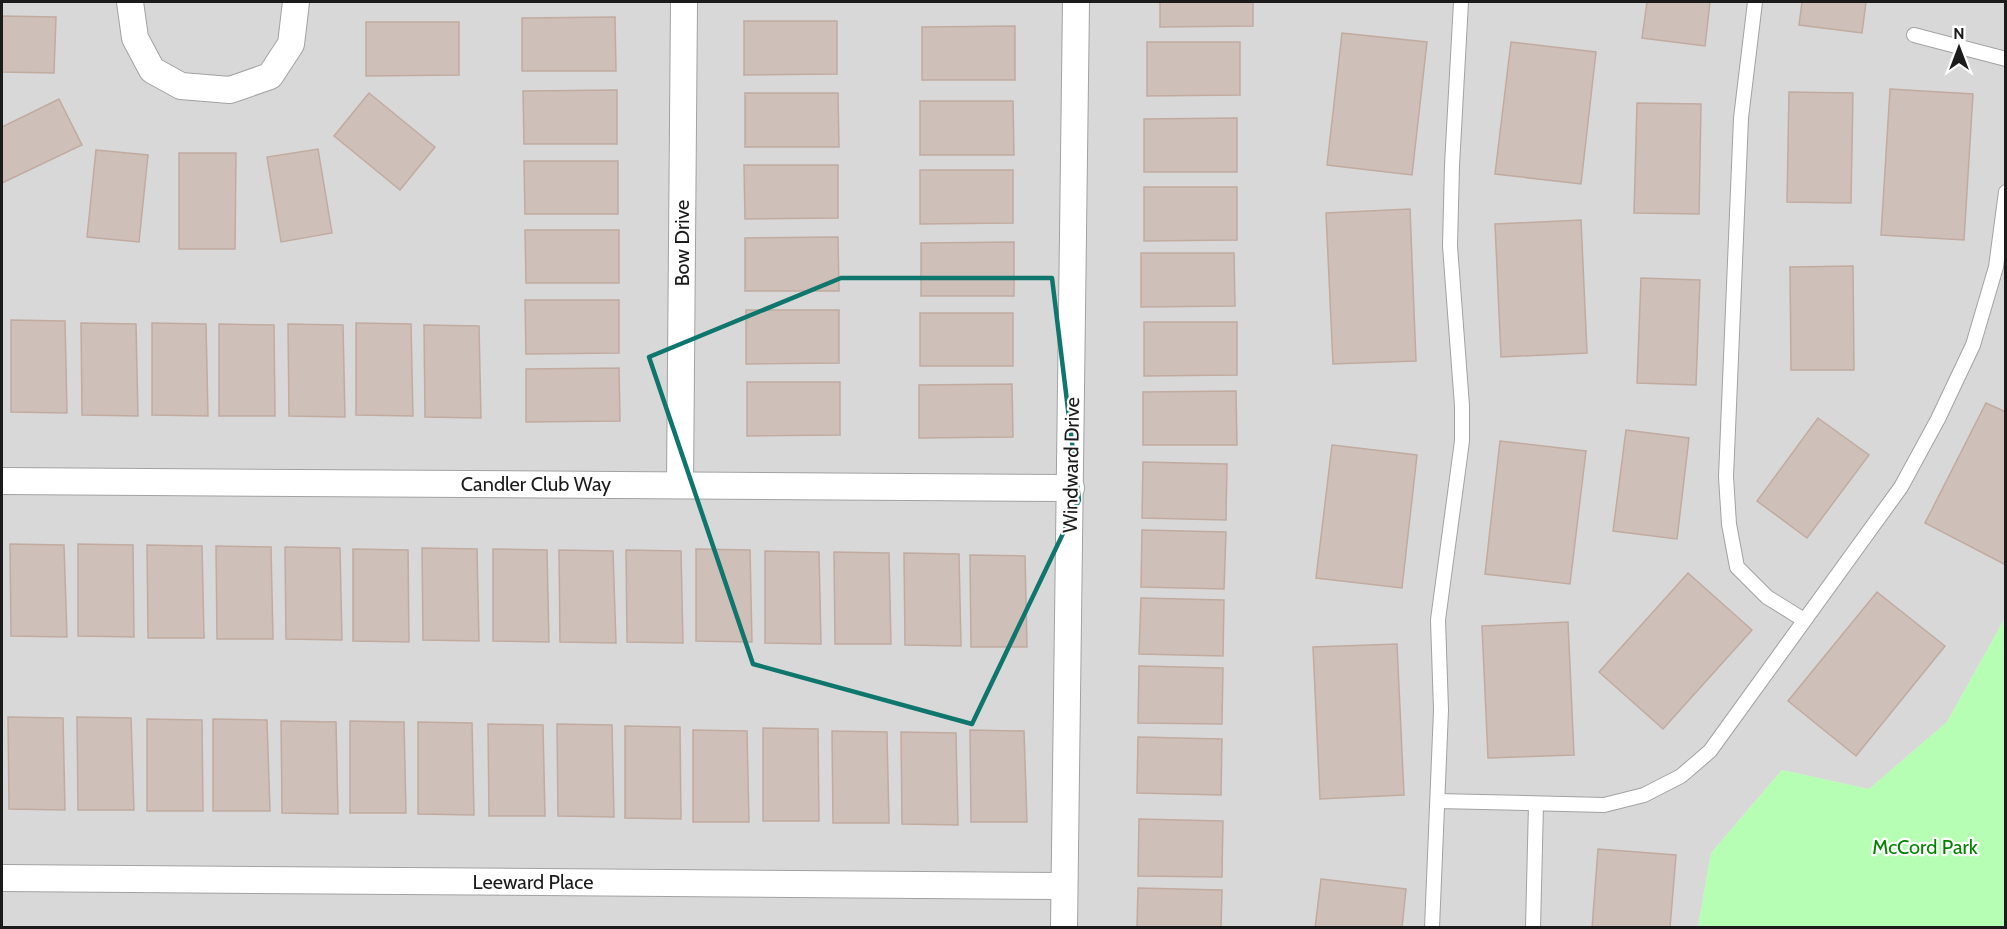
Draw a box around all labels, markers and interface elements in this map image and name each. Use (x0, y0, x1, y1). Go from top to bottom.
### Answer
north arrow (1929, 18, 1989, 78)
text: N (1953, 24, 1965, 43)
street label: Bow Drive (670, 200, 694, 286)
street label: Windward Drive (1058, 397, 1084, 533)
street label: Candler Club Way (461, 472, 611, 496)
park label: McCord Park (1872, 835, 1978, 859)
street label: Leeward Place (473, 870, 593, 894)

